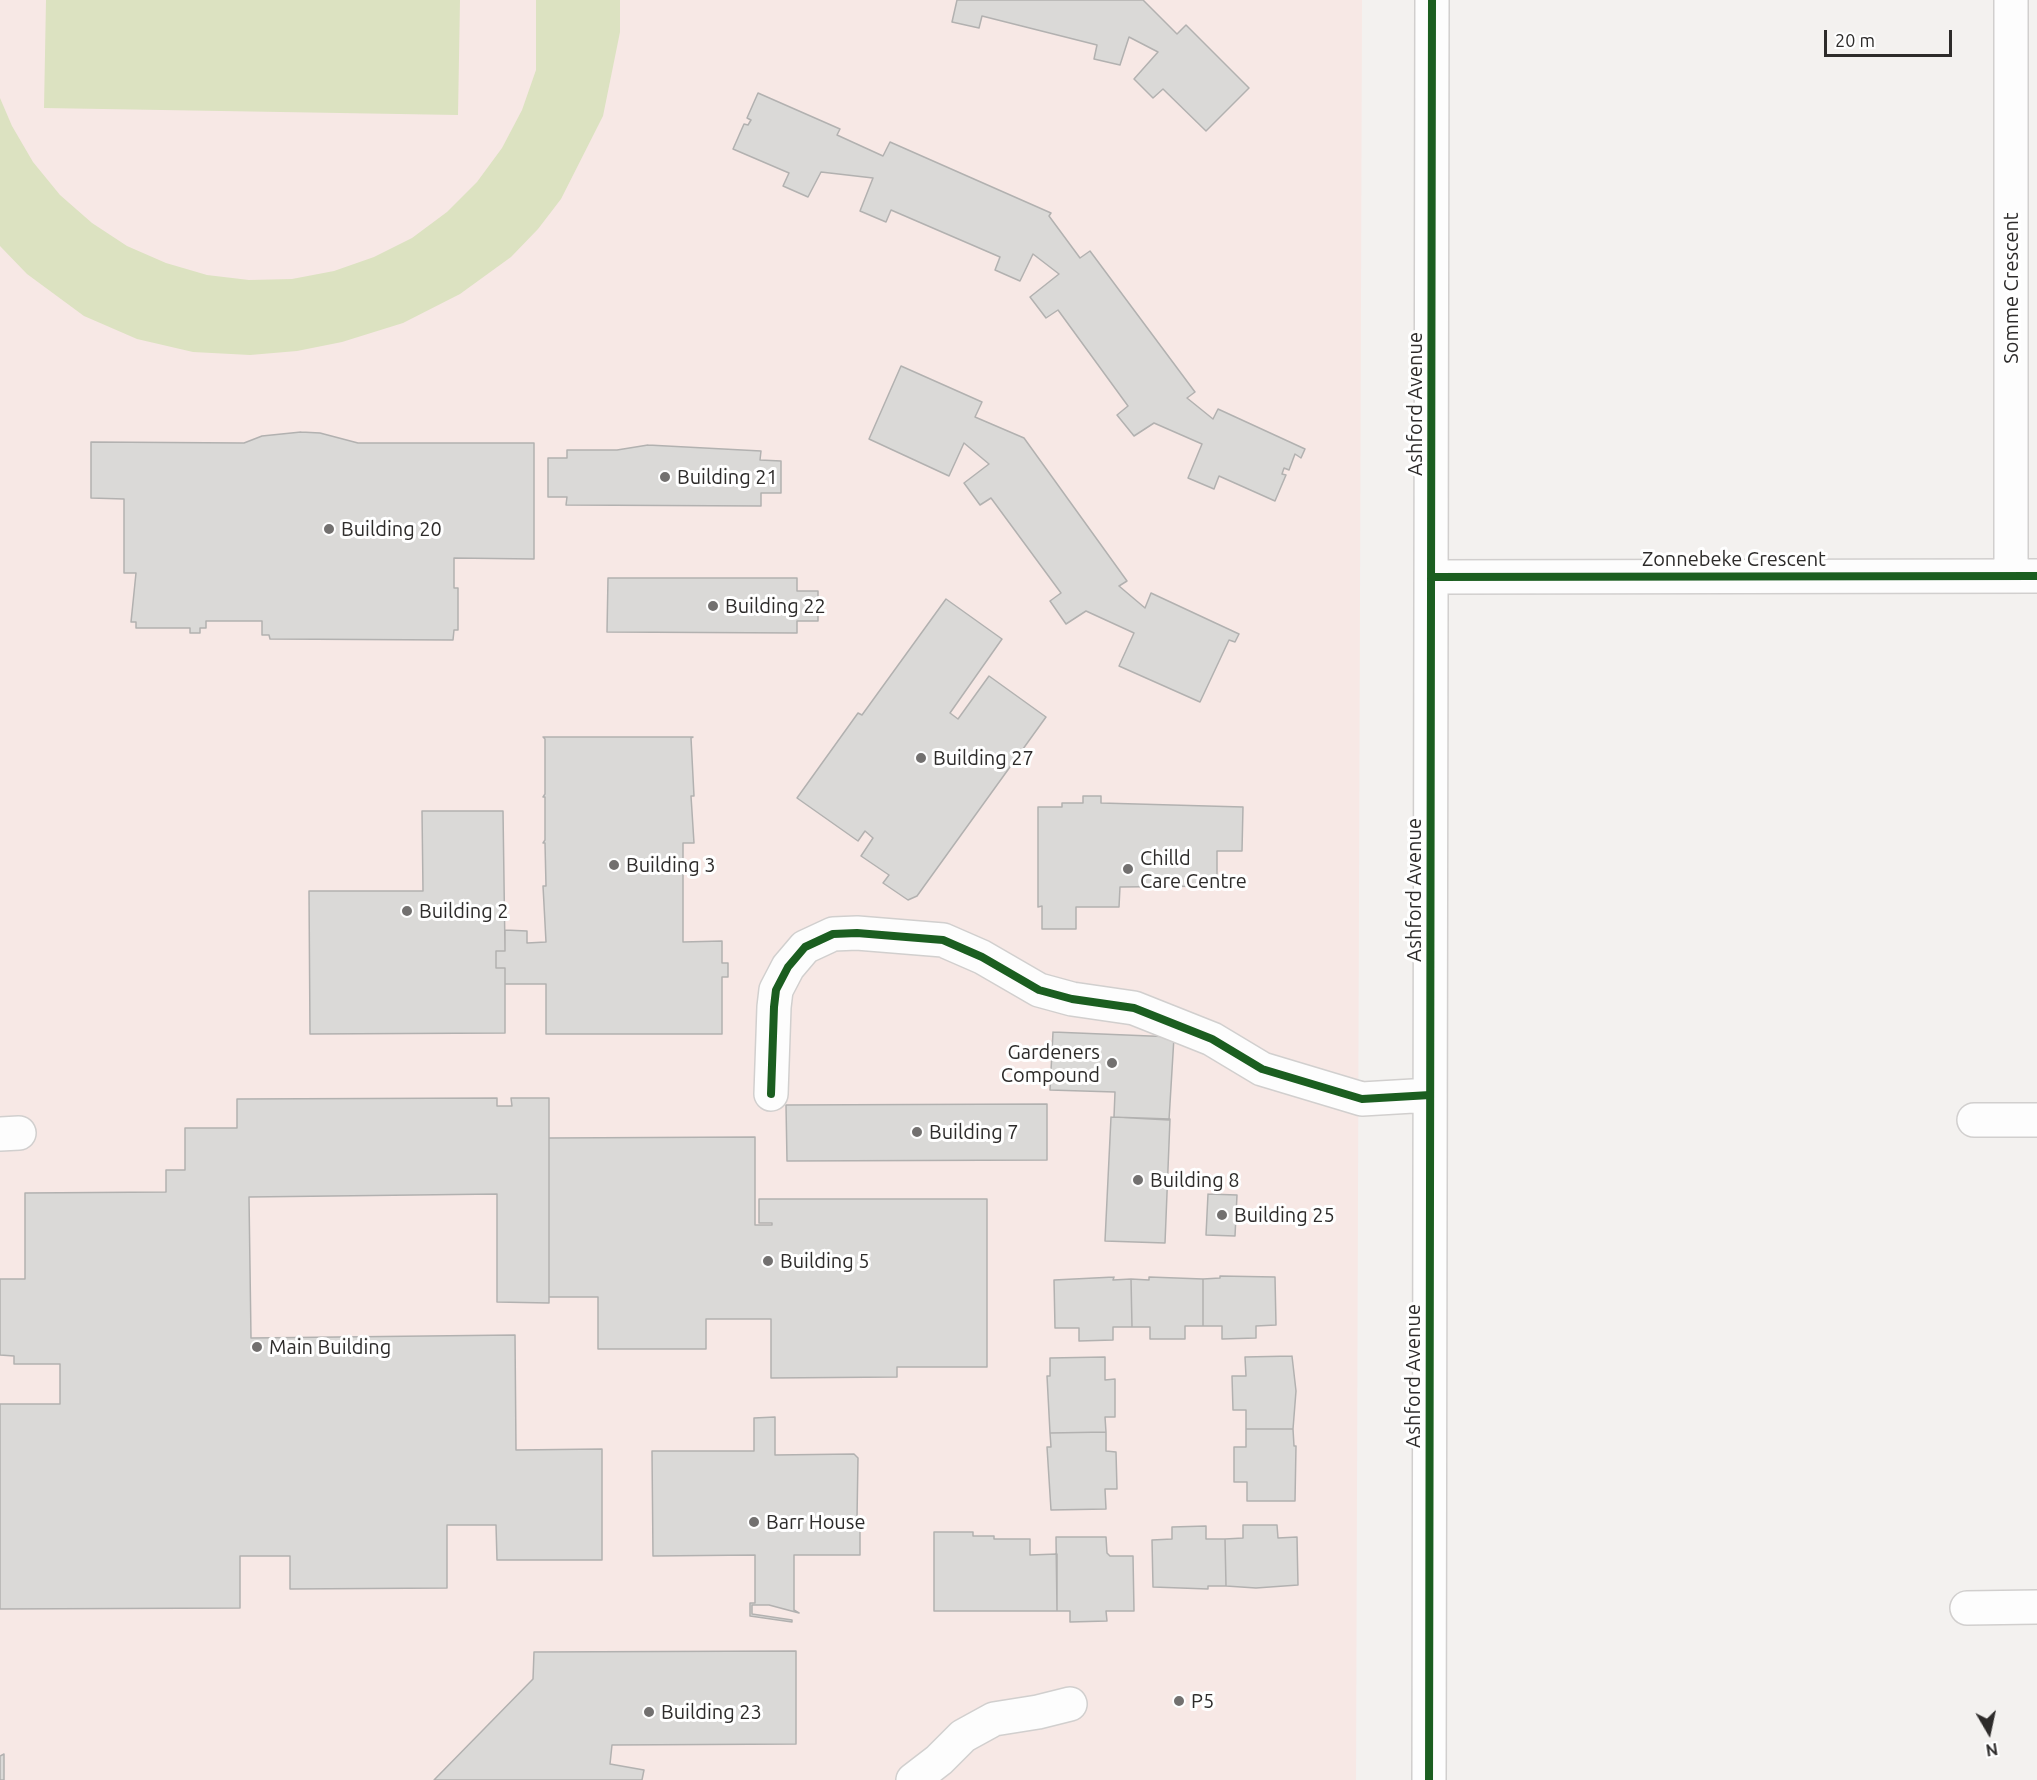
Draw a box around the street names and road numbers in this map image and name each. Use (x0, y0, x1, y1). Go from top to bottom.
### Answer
street label: Somme Crescent (1999, 212, 2023, 364)
street label: Ashford Avenue (1403, 332, 1427, 476)
street label: Zonnebeke Crescent (1642, 547, 1826, 571)
street label: Ashford Avenue (1402, 818, 1426, 962)
street label: Ashford Avenue (1401, 1304, 1425, 1448)

